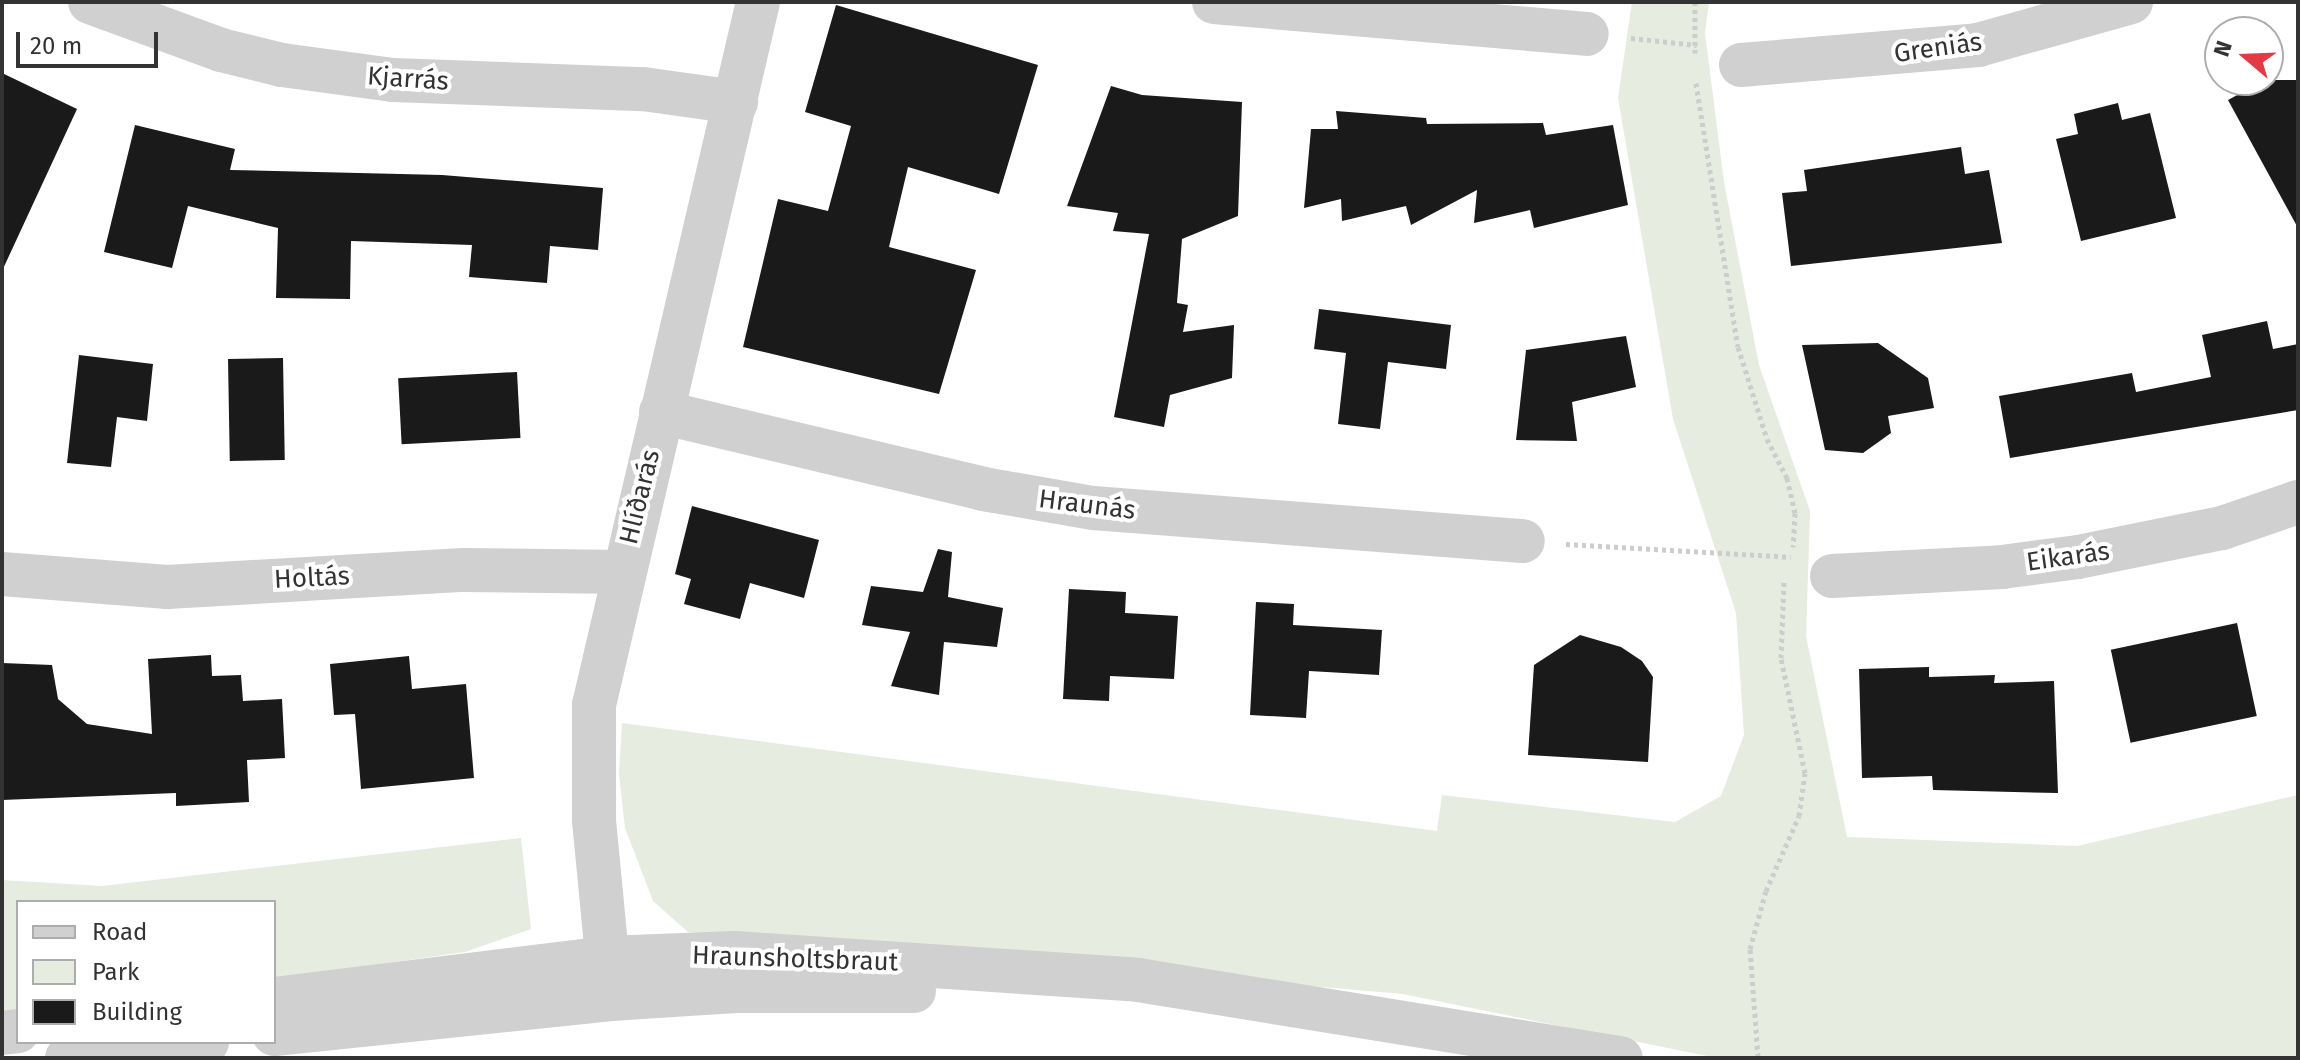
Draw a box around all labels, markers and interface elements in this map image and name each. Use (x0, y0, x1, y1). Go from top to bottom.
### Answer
scale bar (20, 16, 162, 66)
north arrow (2204, 16, 2284, 96)
street label: Greniás (1892, 26, 1984, 70)
text: 20 m (30, 32, 82, 60)
text: N (2208, 37, 2238, 60)
street label: Kjarrás (366, 61, 450, 97)
street label: Hlíðarás (613, 446, 667, 548)
street label: Hraunás (1037, 484, 1137, 526)
street label: Eikarás (2025, 536, 2111, 578)
street label: Holtás (273, 560, 351, 596)
legend (16, 900, 276, 1044)
text: Road (92, 918, 147, 946)
street label: Hraunsholtsbraut (691, 940, 899, 978)
text: Park (92, 958, 139, 986)
text: Building (92, 998, 182, 1026)

